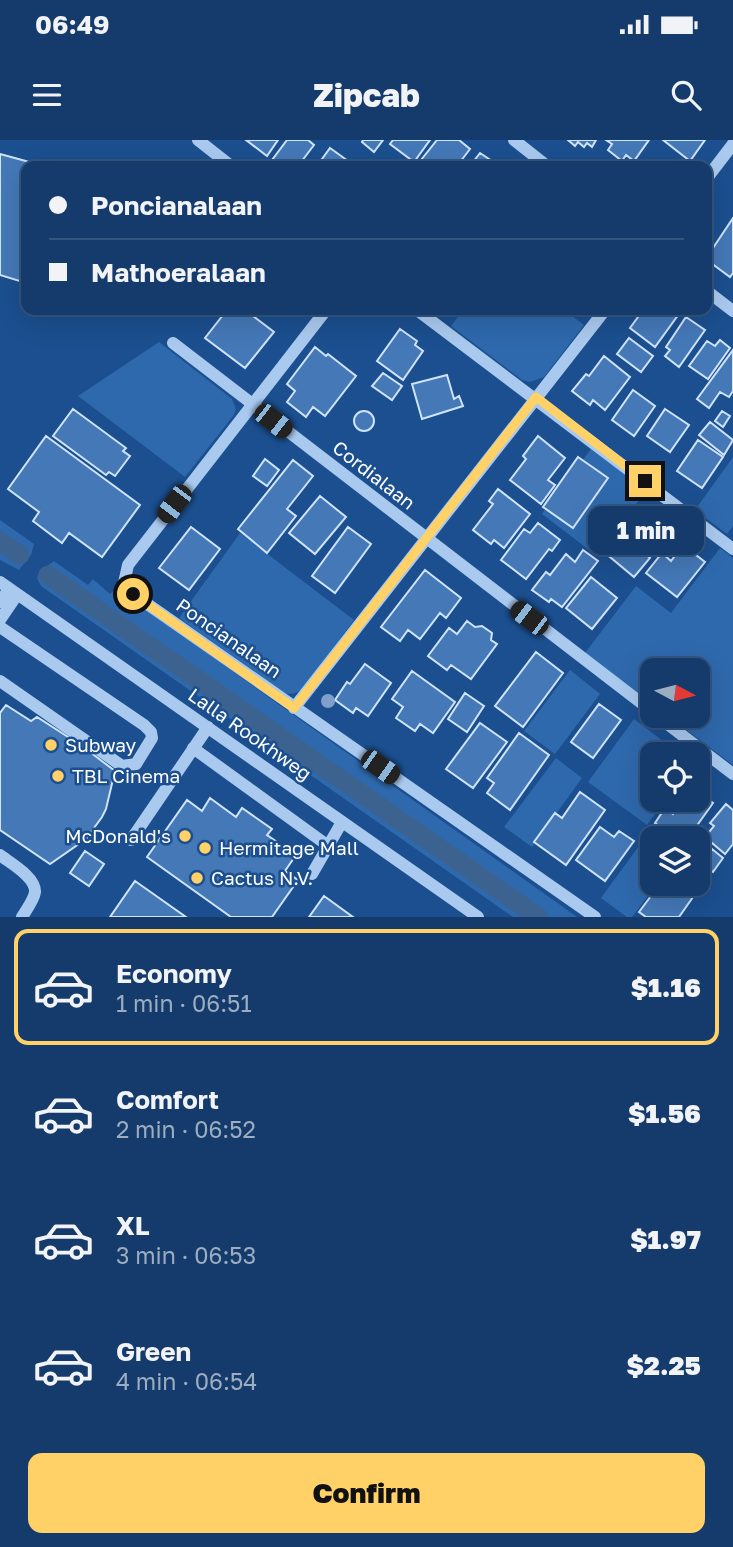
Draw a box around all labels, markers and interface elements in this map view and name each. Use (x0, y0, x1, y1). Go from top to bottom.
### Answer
text: 06:49 (35, 9, 110, 40)
icon: menu (28, 76, 66, 114)
text: Zipcab (313, 76, 420, 114)
icon: search (667, 76, 705, 114)
text: Poncianalaan (91, 190, 262, 221)
text: Mathoeralaan (91, 257, 266, 288)
car (250, 400, 297, 442)
street label: Cordialaan (328, 435, 420, 514)
route end (629, 465, 661, 497)
car (153, 481, 196, 527)
callout: 1 min (587, 506, 703, 554)
text: 1 min (617, 516, 675, 544)
route start (117, 578, 149, 610)
street label: Poncianalaan (172, 593, 286, 682)
car (506, 597, 553, 639)
north arrow (640, 658, 710, 728)
map controls (640, 658, 710, 896)
street label: Lalla Rookhweg (184, 683, 316, 785)
place label: Subway (65, 733, 137, 756)
marker: Subway (43, 737, 59, 753)
button: locate (640, 742, 710, 812)
car (357, 746, 404, 788)
place label: TBL Cinema (72, 764, 180, 787)
marker: TBL Cinema (50, 768, 66, 784)
place label: McDonald's (65, 824, 171, 847)
button: layers (640, 826, 710, 896)
marker: McDonald's (177, 828, 193, 844)
place label: Hermitage Mall (219, 836, 359, 859)
marker: Hermitage Mall (197, 840, 213, 856)
place label: Cactus N.V. (211, 866, 313, 889)
marker: Cactus N.V. (189, 870, 205, 886)
icon: car (32, 956, 95, 1019)
text: Economy (116, 958, 232, 989)
text: $1.16 (631, 972, 701, 1003)
text: 1 min · 06:51 (116, 989, 252, 1017)
icon: car (32, 1082, 95, 1145)
text: Comfort (116, 1084, 219, 1115)
text: $1.56 (628, 1098, 701, 1129)
text: 2 min · 06:52 (116, 1115, 256, 1143)
icon: car (32, 1208, 95, 1271)
text: XL (116, 1210, 150, 1241)
text: $1.97 (630, 1224, 701, 1255)
text: 3 min · 06:53 (116, 1241, 256, 1269)
icon: car (32, 1334, 95, 1397)
text: Green (116, 1336, 191, 1367)
text: $2.25 (626, 1350, 701, 1381)
text: 4 min · 06:54 (116, 1367, 257, 1395)
button: Confirm (28, 1453, 705, 1533)

